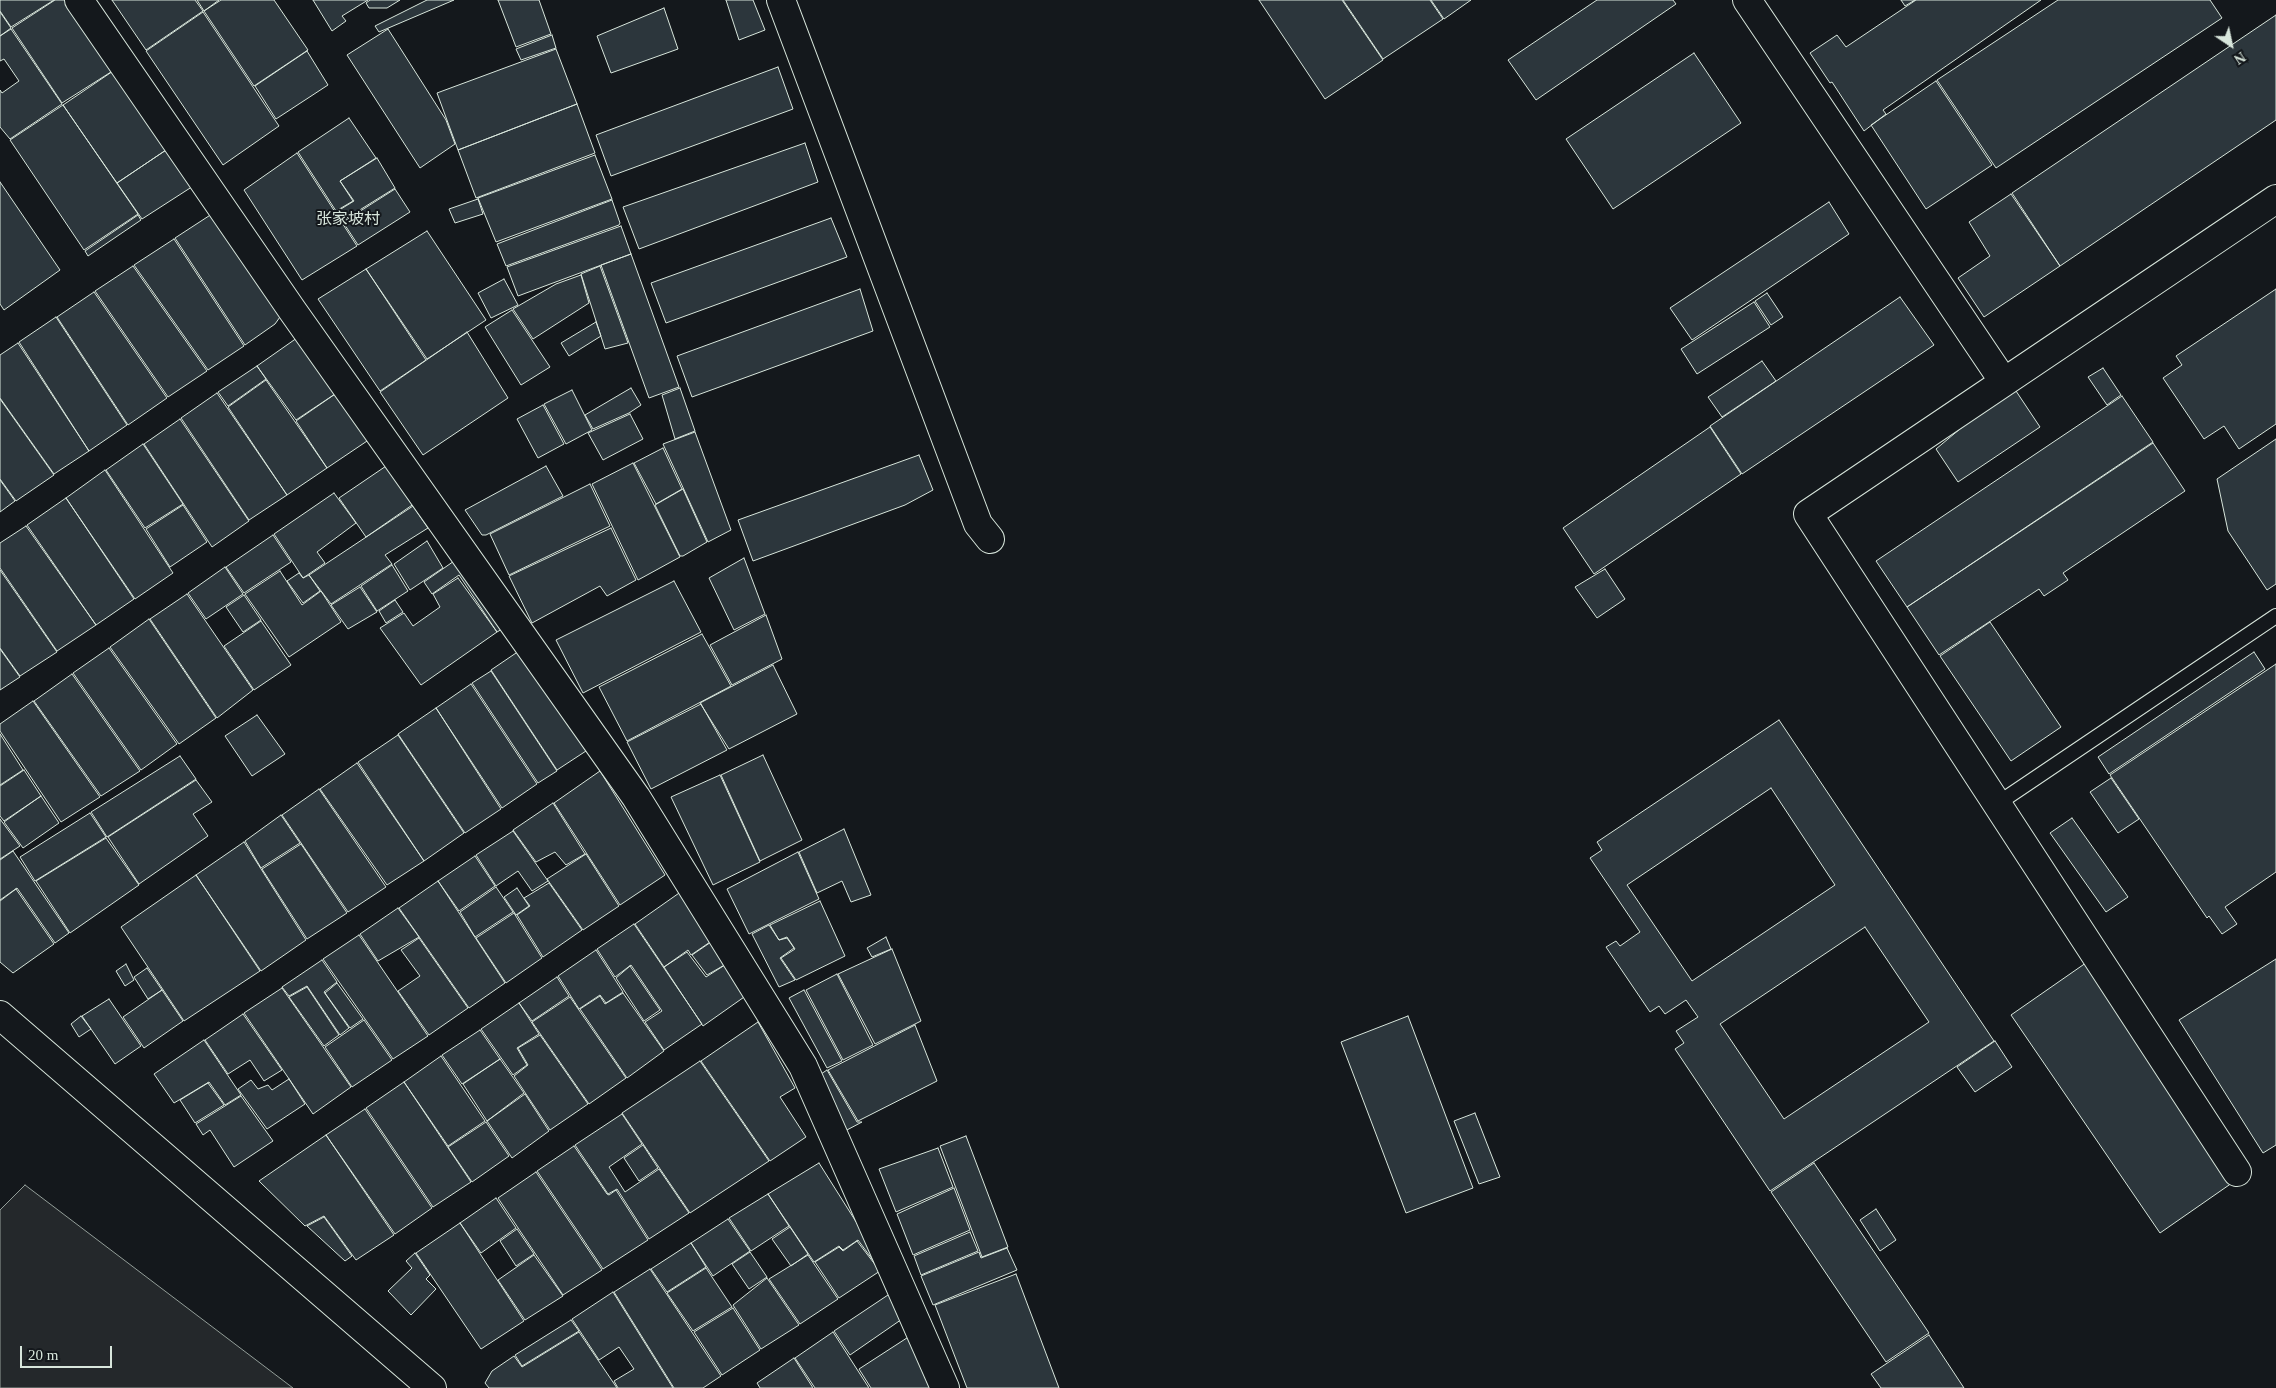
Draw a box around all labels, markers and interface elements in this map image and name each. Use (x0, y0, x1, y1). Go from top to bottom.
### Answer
north arrow (2206, 20, 2256, 70)
text: N (2231, 49, 2248, 67)
district label: 张家坡村 (316, 208, 380, 228)
scale bar (22, 1336, 115, 1368)
text: 20 m (28, 1347, 58, 1363)

